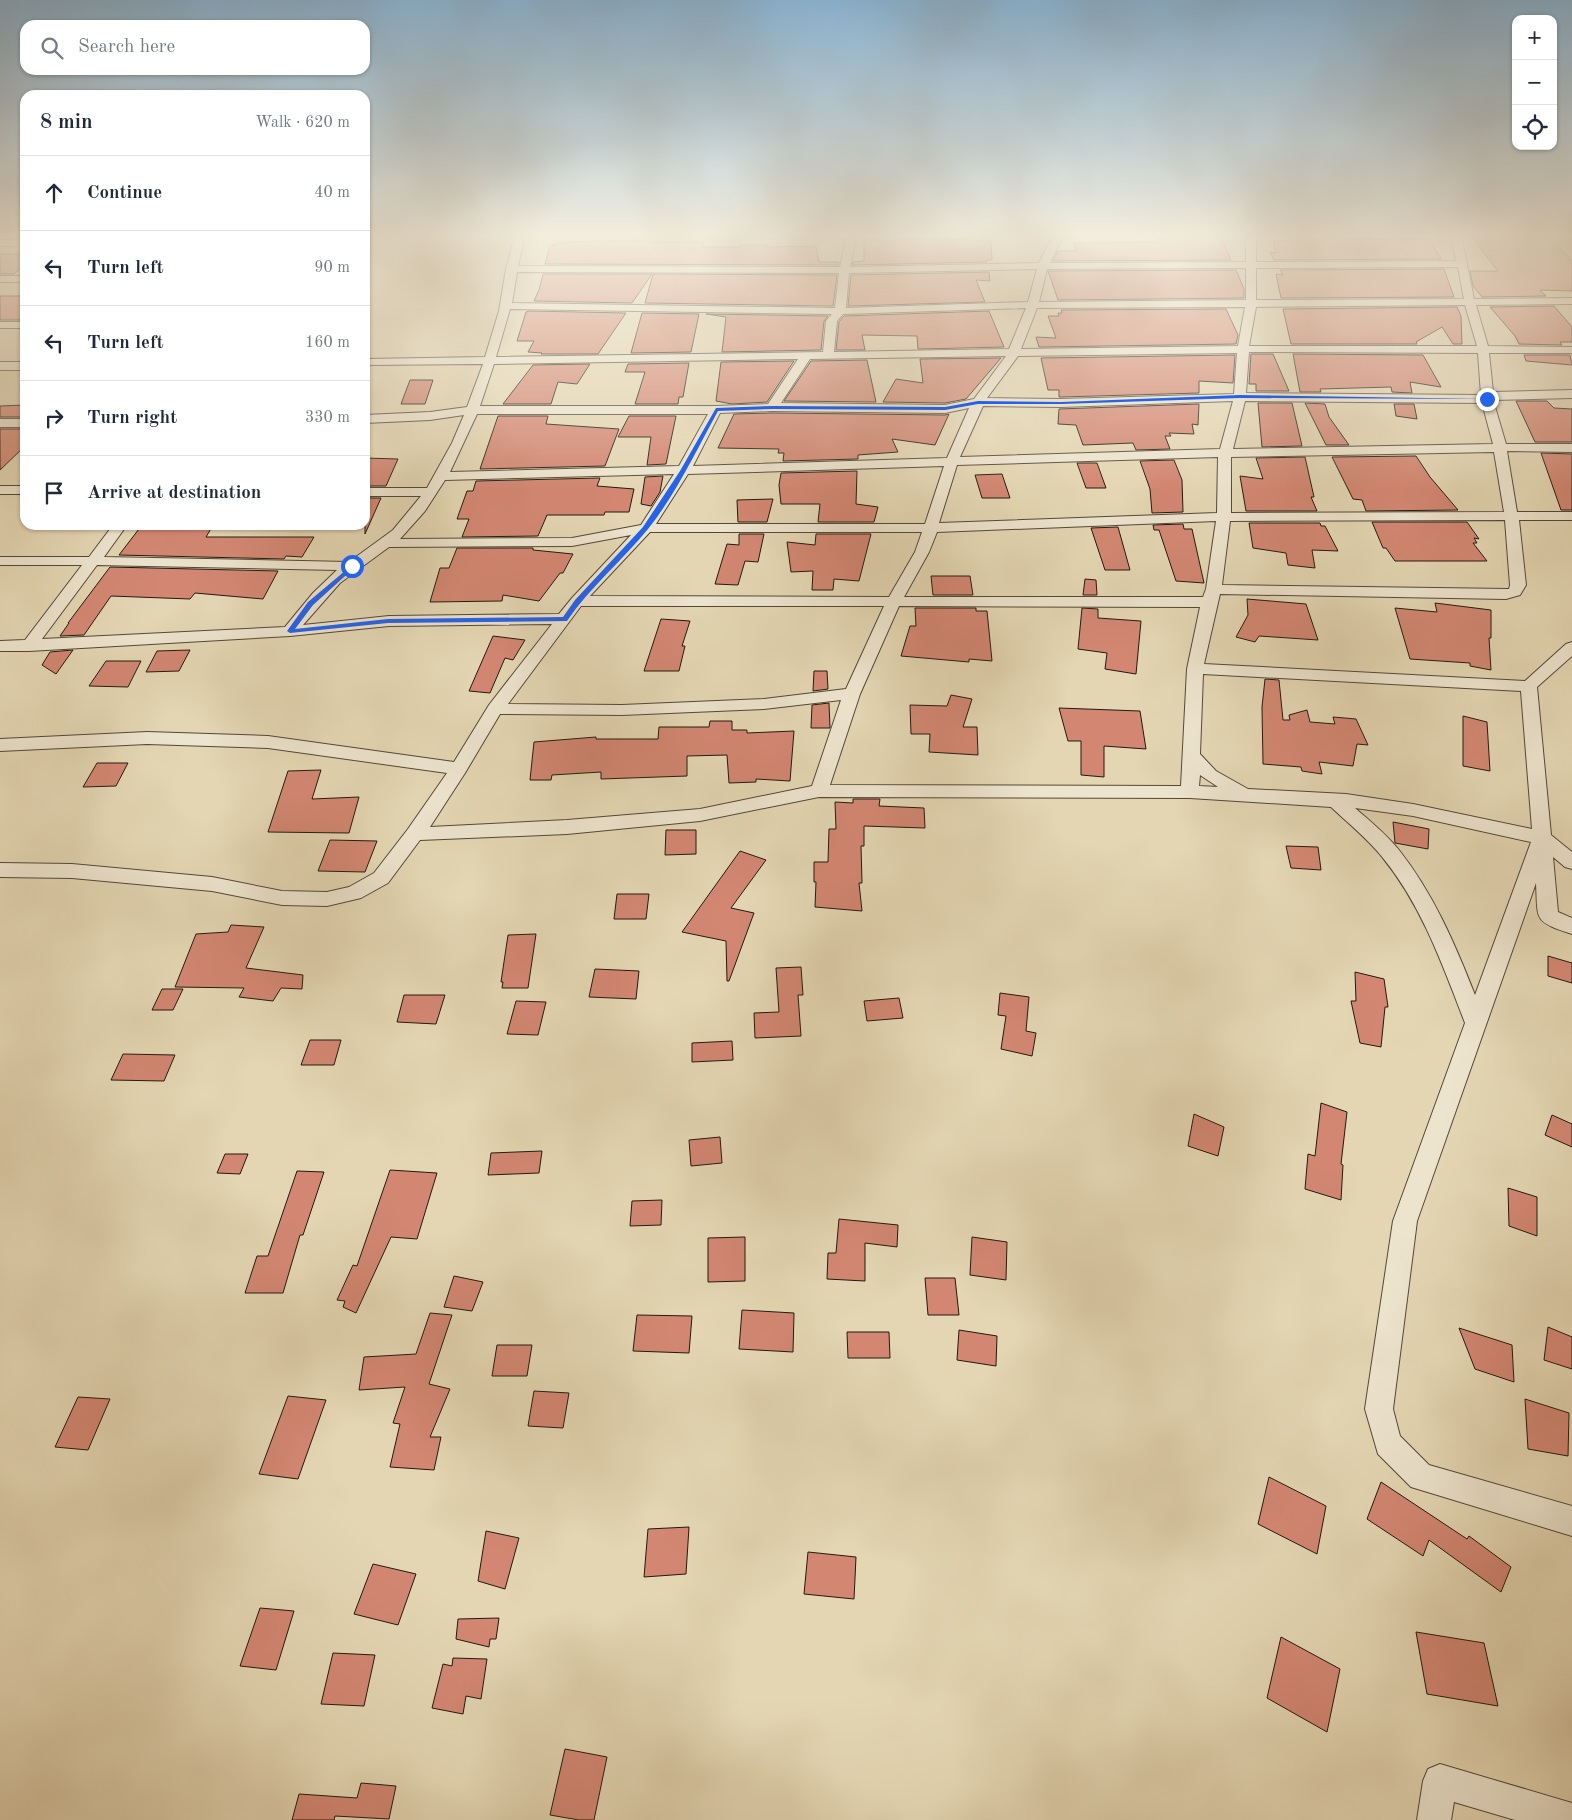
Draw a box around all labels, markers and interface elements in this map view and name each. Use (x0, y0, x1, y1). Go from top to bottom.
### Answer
map controls (1512, 15, 1557, 150)
button: + (1512, 15, 1557, 60)
search box (20, 20, 370, 75)
icon: search (38, 34, 66, 62)
text: Search here (78, 38, 175, 57)
button: − (1512, 60, 1557, 105)
button: locate (1512, 105, 1557, 150)
text: 8 min (40, 112, 93, 133)
text: Walk · 620 m (255, 115, 350, 131)
icon: ahead (40, 179, 68, 207)
text: Continue (87, 184, 162, 203)
text: 40 m (314, 185, 350, 201)
icon: left (40, 254, 68, 282)
text: Turn left (87, 259, 164, 278)
text: 90 m (314, 260, 350, 276)
icon: left (40, 329, 68, 357)
text: Turn left (87, 334, 164, 353)
text: 160 m (305, 335, 350, 351)
route end (1476, 388, 1499, 411)
icon: right (40, 404, 68, 432)
text: Turn right (87, 409, 177, 428)
text: 330 m (305, 410, 350, 426)
icon: arrive (40, 479, 68, 507)
text: Arrive at destination (87, 484, 261, 503)
route start (341, 555, 364, 578)

